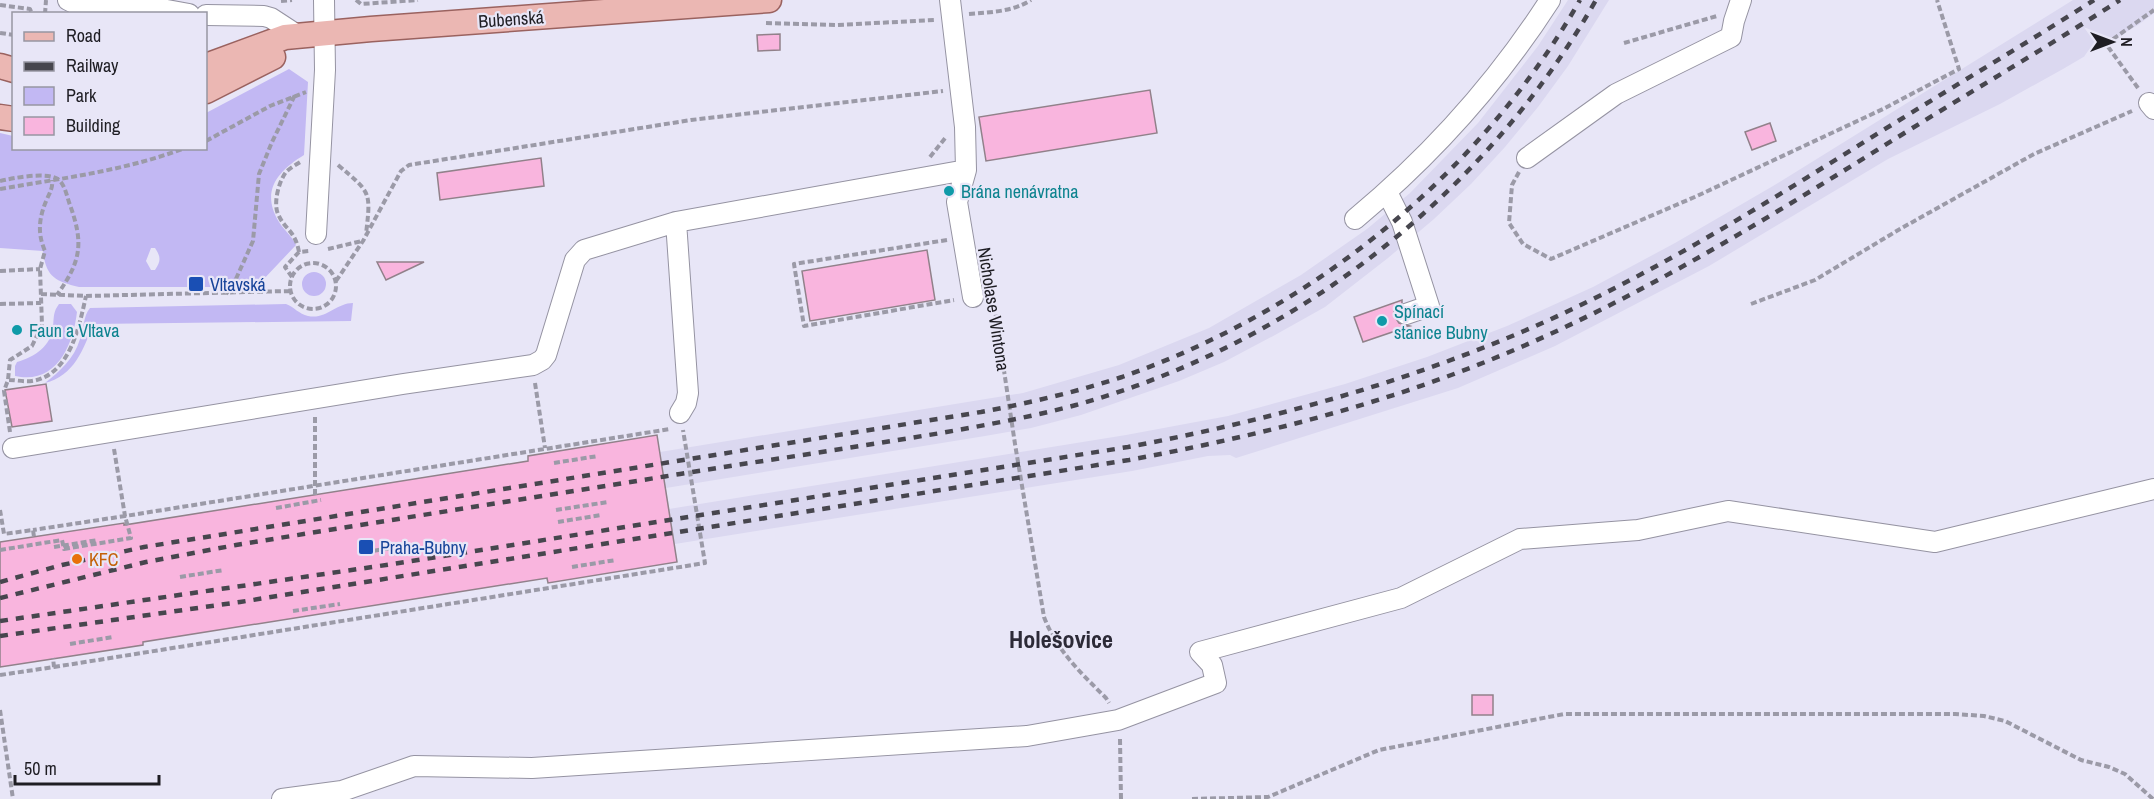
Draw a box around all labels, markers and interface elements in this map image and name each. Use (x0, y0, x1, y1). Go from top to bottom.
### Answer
street label: Bubenská (477, 4, 545, 34)
legend (12, 12, 207, 150)
north arrow (2082, 12, 2142, 72)
text: Road (66, 23, 101, 48)
text: N (2116, 37, 2138, 47)
text: Railway (66, 53, 119, 78)
text: Park (66, 83, 97, 108)
text: Building (66, 113, 121, 138)
place label: Brána nenávratna (961, 179, 1078, 204)
marker: Brána nenávratna (942, 184, 956, 198)
street label: Nicholase Wintona (972, 245, 1016, 373)
place label: Vltavská (210, 272, 266, 297)
marker: Vltavská (187, 275, 205, 293)
place label: Spínací stanice Bubny (1394, 299, 1488, 345)
marker: Spínací stanice Bubny (1375, 314, 1389, 328)
place label: Faun a Vltava (29, 318, 119, 343)
marker: Faun a Vltava (10, 323, 24, 337)
place label: Praha-Bubny (380, 535, 467, 560)
marker: Praha-Bubny (357, 538, 375, 556)
place label: KFC (89, 547, 119, 572)
marker: KFC (70, 552, 84, 566)
district label: Holešovice (1009, 623, 1113, 655)
scale bar (15, 748, 159, 786)
text: 50 m (24, 756, 57, 781)

